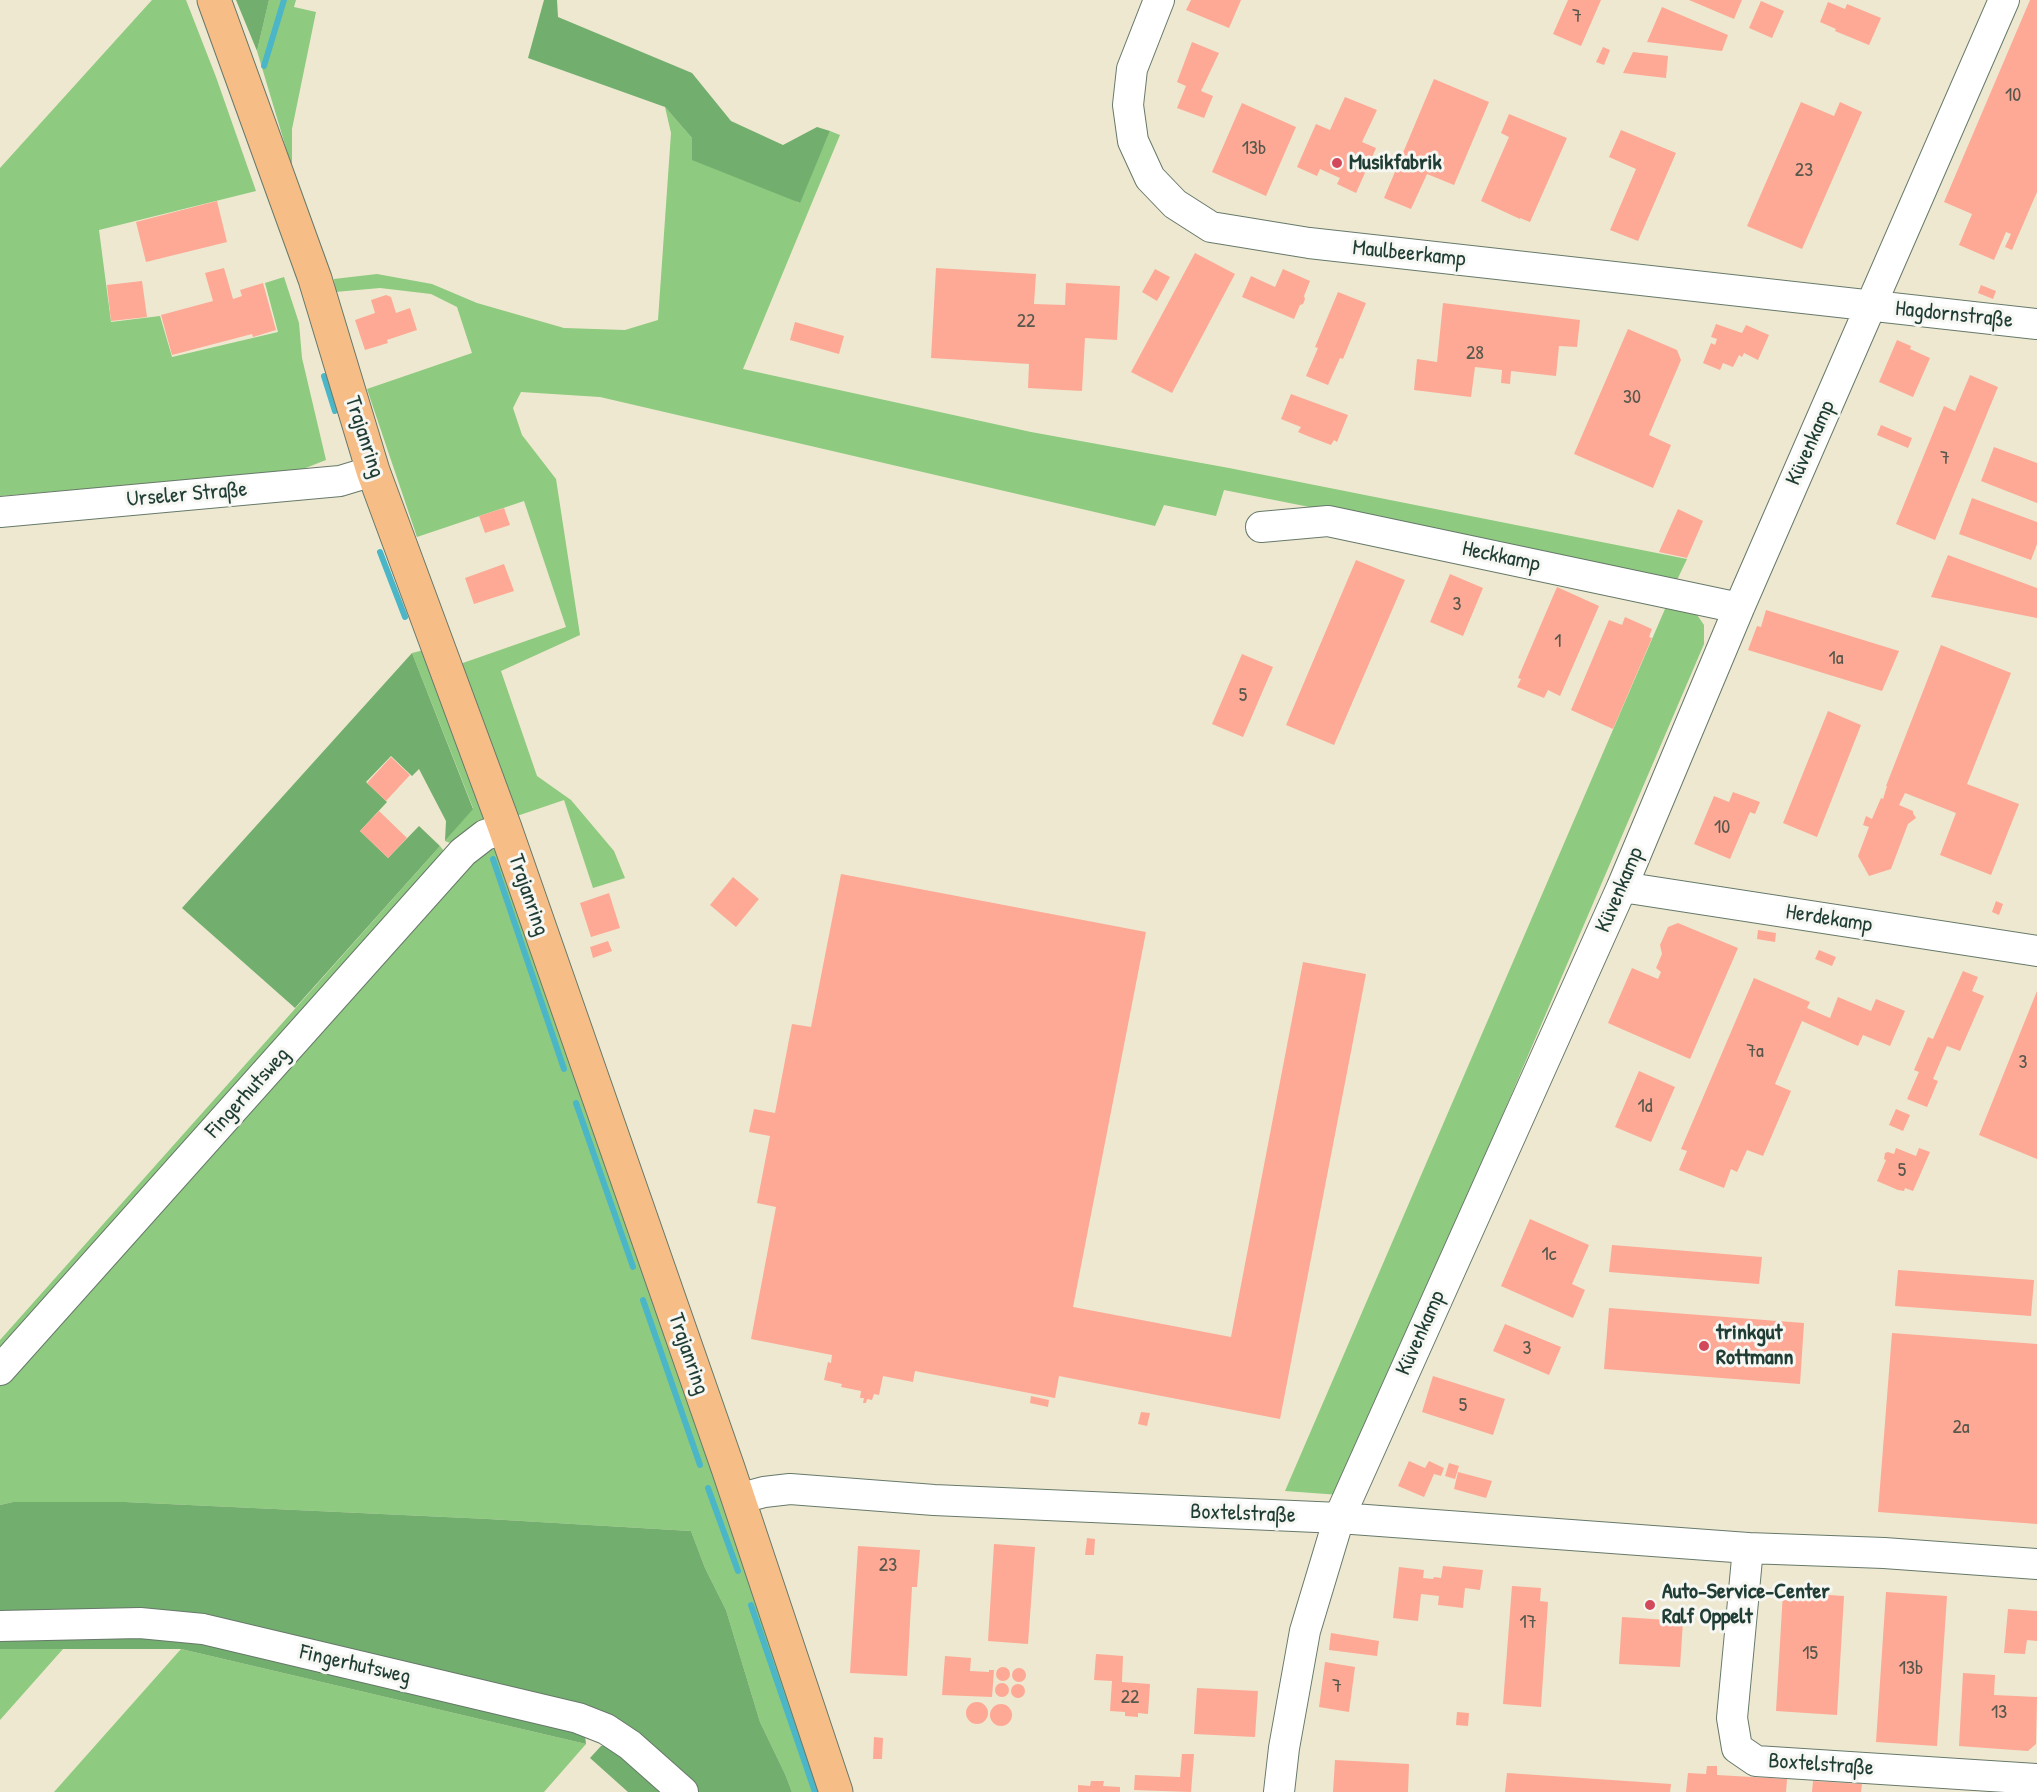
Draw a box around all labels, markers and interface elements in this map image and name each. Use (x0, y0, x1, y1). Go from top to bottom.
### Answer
house number: 7 (1572, 5, 1582, 29)
house number: 10 (2005, 84, 2021, 108)
house number: 13b (1242, 137, 1266, 161)
place label: Musikfabrik (1349, 150, 1442, 176)
marker: Musikfabrik (1330, 156, 1344, 170)
house number: 23 (1795, 159, 1813, 183)
street label: Maulbeerkamp (1351, 235, 1467, 273)
street label: Hagdornstraße (1894, 296, 2014, 334)
house number: 22 (1017, 310, 1035, 334)
house number: 28 (1466, 342, 1484, 366)
house number: 30 (1623, 386, 1641, 410)
street label: Trajanring (338, 393, 390, 481)
street label: Küvenkamp (1781, 397, 1841, 489)
house number: 7 (1940, 447, 1950, 471)
street label: Urseler Straße (126, 477, 248, 513)
street label: Heckkamp (1460, 536, 1542, 578)
house number: 3 (1453, 593, 1461, 617)
house number: 1 (1554, 630, 1562, 654)
house number: 1a (1828, 647, 1844, 671)
house number: 5 (1239, 684, 1247, 708)
house number: 10 (1714, 816, 1730, 840)
street label: Küvenkamp (1590, 843, 1650, 937)
street label: Trajanring (502, 851, 554, 939)
street label: Herdekamp (1784, 899, 1874, 939)
house number: 7a (1746, 1040, 1764, 1064)
street label: Fingerhutsweg (200, 1042, 296, 1144)
house number: 3 (2019, 1051, 2027, 1075)
house number: 1d (1637, 1095, 1653, 1119)
house number: 5 (1898, 1159, 1906, 1183)
house number: 1c (1541, 1243, 1557, 1267)
street label: Küvenkamp (1391, 1287, 1451, 1379)
street label: Trajanring (662, 1310, 714, 1398)
place label: trinkgut Rottmann (1716, 1320, 1793, 1372)
house number: 3 (1523, 1337, 1531, 1361)
marker: trinkgut Rottmann (1697, 1339, 1711, 1353)
house number: 5 (1459, 1394, 1467, 1418)
house number: 2a (1952, 1416, 1970, 1440)
street label: Boxtelstraße (1190, 1499, 1296, 1529)
house number: 23 (879, 1554, 897, 1578)
place label: Auto-Service-Center Ralf Oppelt (1662, 1579, 1830, 1630)
marker: Auto-Service-Center Ralf Oppelt (1643, 1598, 1657, 1612)
house number: 17 (1519, 1611, 1537, 1635)
street label: Fingerhutsweg (297, 1639, 413, 1691)
house number: 15 (1802, 1642, 1818, 1666)
house number: 13b (1899, 1657, 1923, 1681)
house number: 7 (1332, 1675, 1342, 1699)
house number: 22 (1121, 1686, 1139, 1710)
house number: 13 (1991, 1701, 2007, 1725)
street label: Boxtelstraße (1767, 1748, 1875, 1782)

